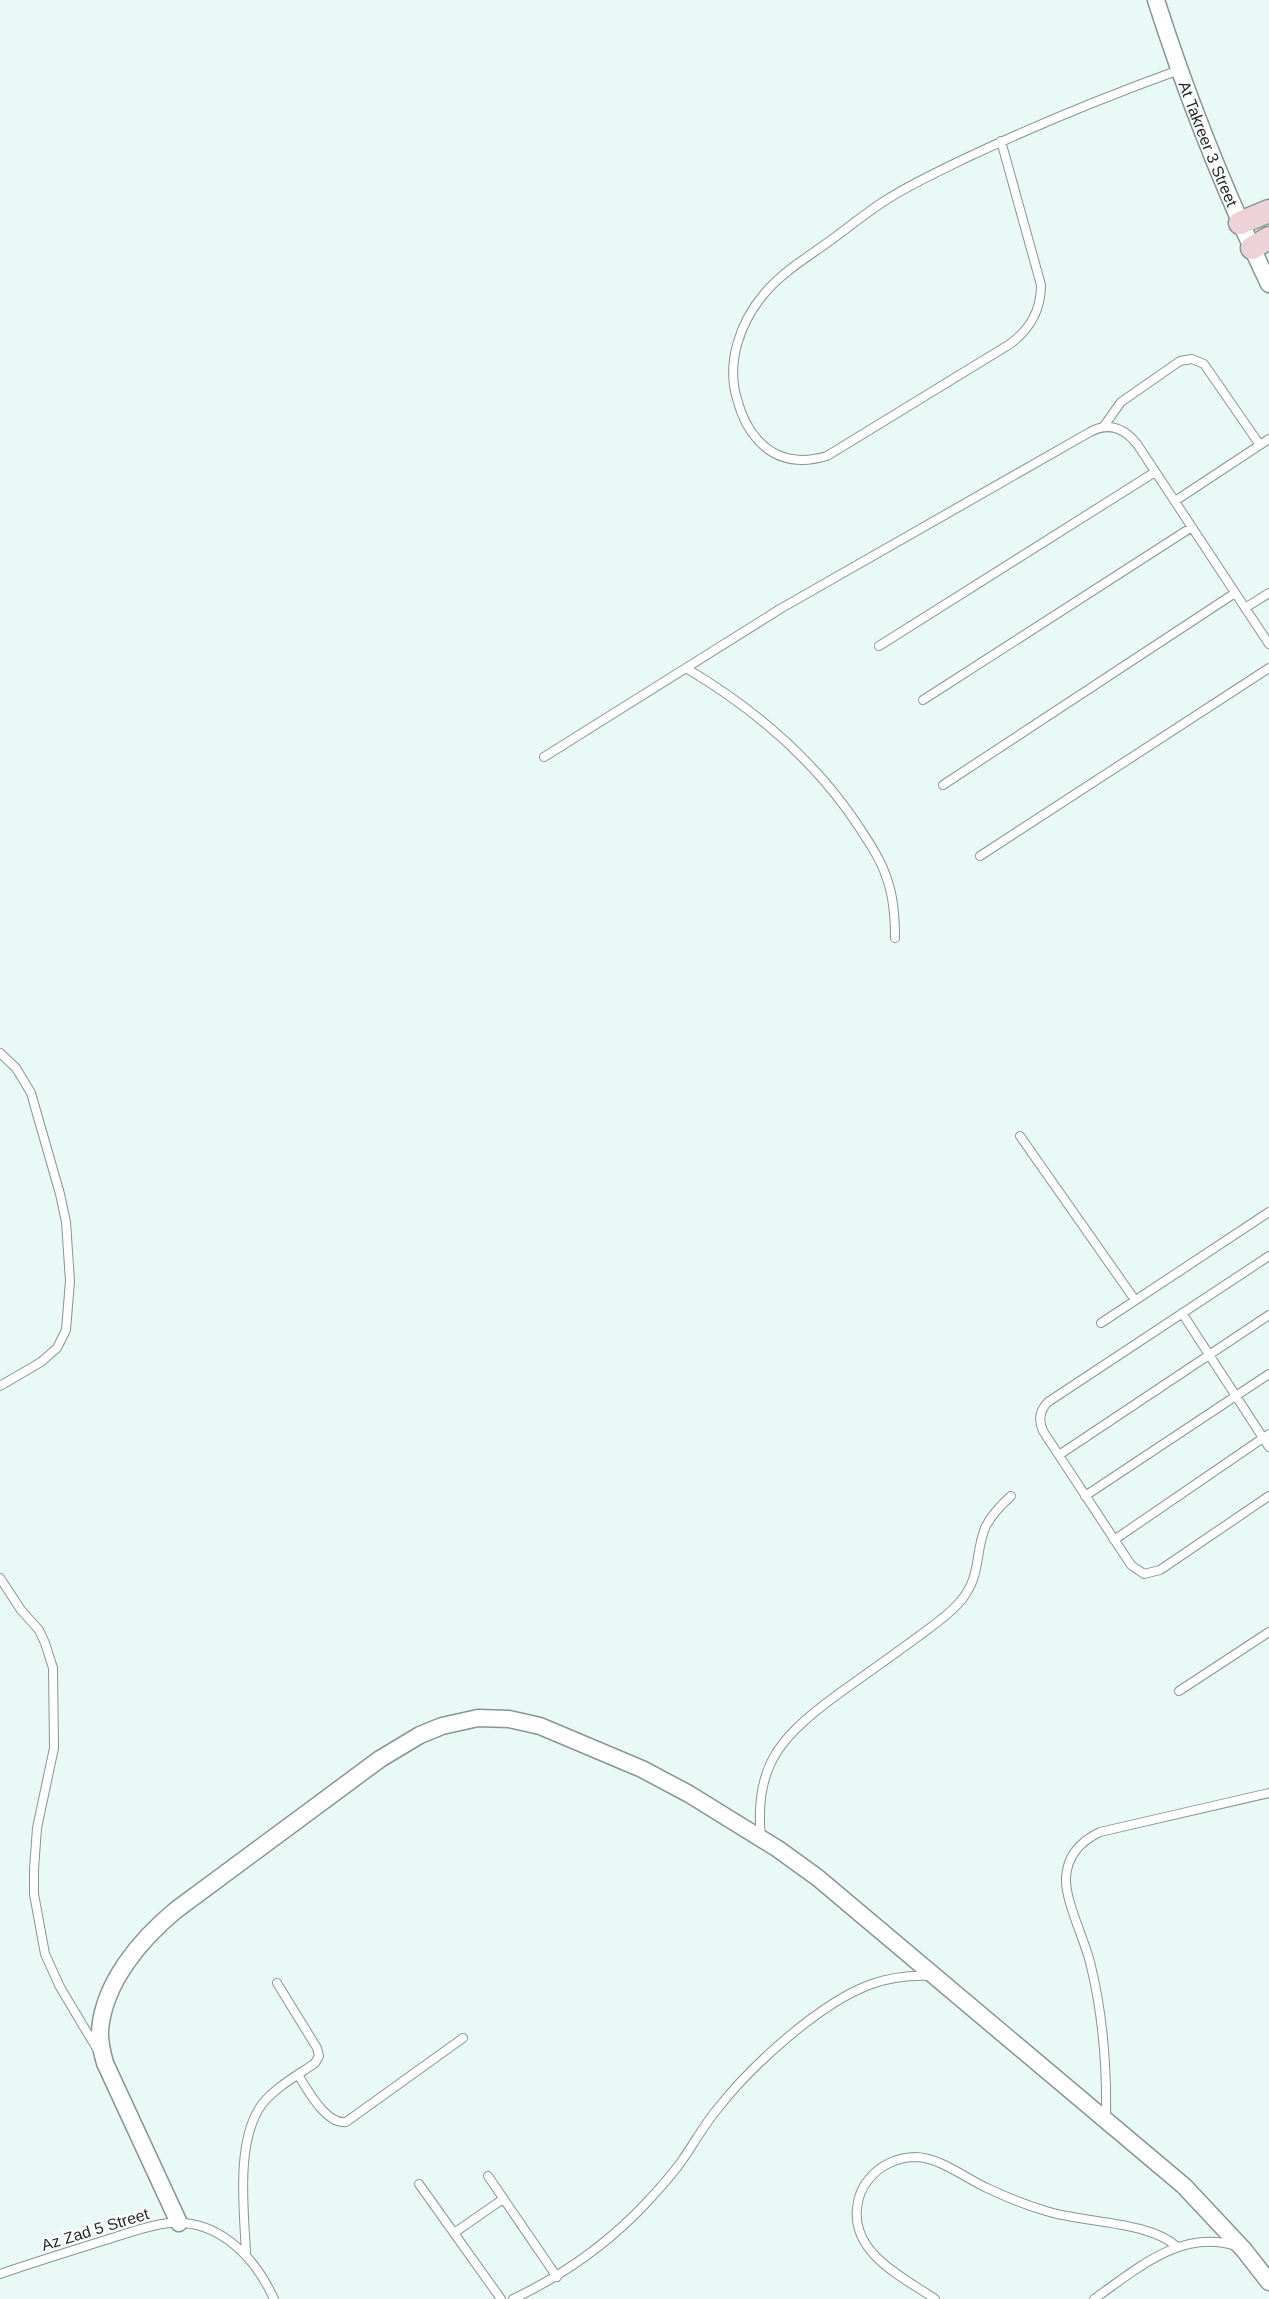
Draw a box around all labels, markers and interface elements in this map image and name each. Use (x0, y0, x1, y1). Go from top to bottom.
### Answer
street label: At Takreer 3 Street (1175, 79, 1241, 210)
street label: Az Zad 5 Street (40, 2205, 151, 2254)

